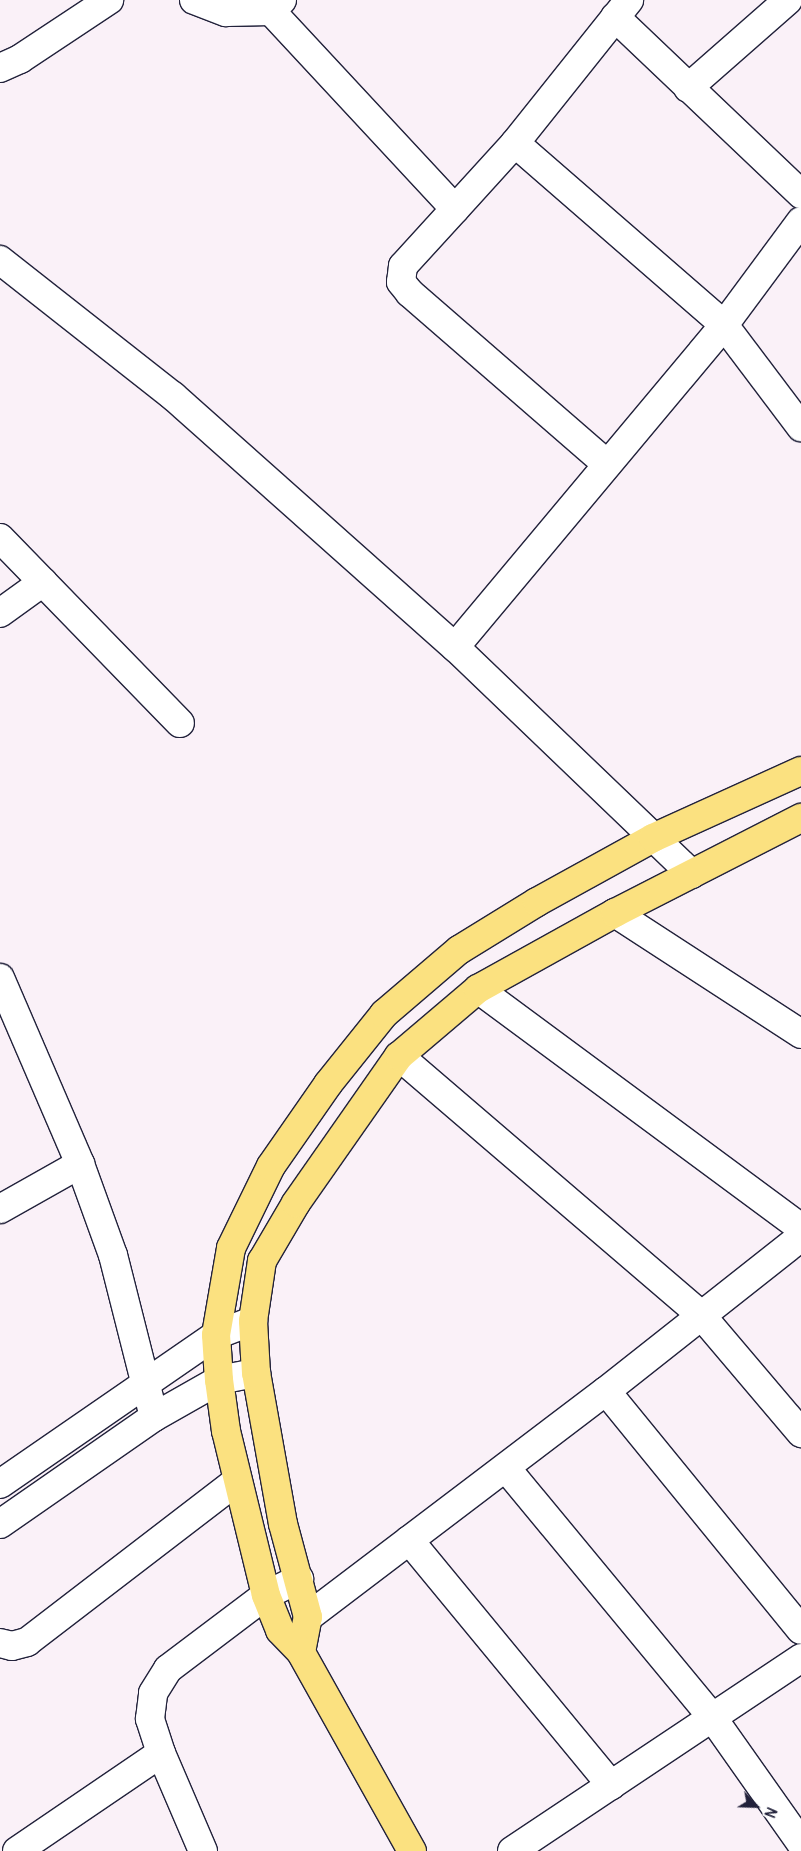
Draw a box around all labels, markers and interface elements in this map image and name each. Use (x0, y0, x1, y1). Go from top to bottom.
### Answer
north arrow (731, 1781, 781, 1831)
text: N (760, 1805, 780, 1820)

